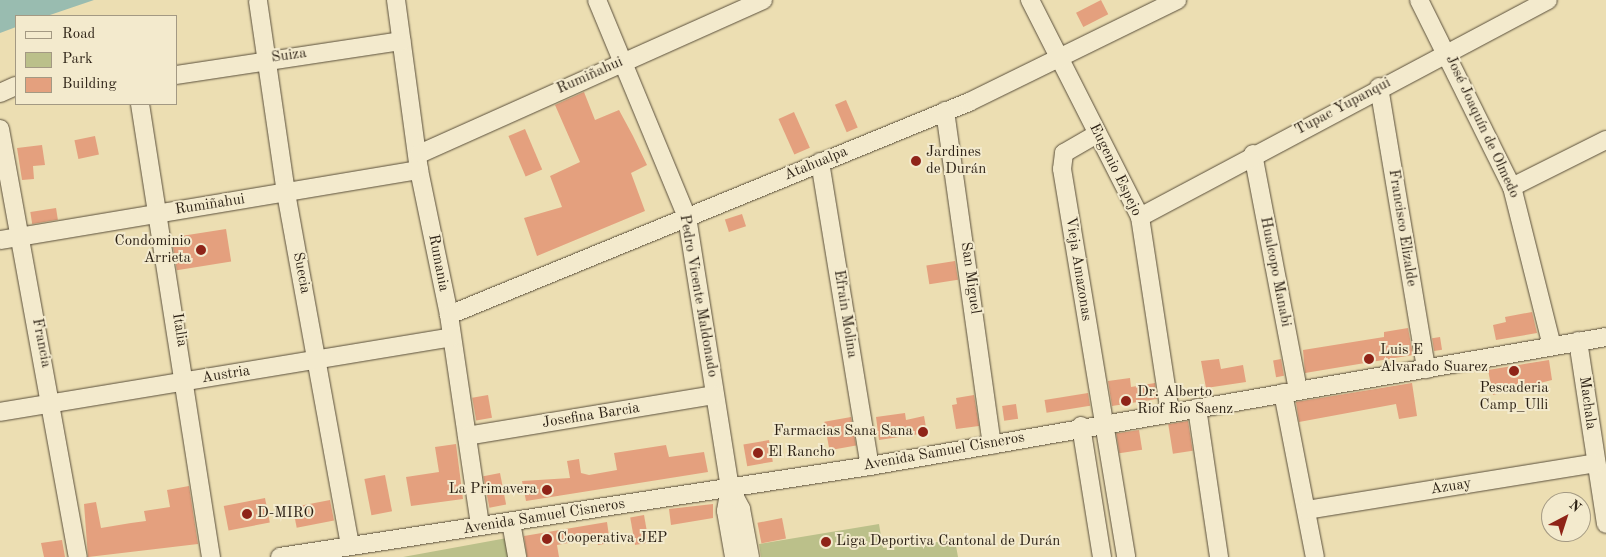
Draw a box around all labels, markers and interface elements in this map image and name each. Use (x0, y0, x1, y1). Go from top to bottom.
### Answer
legend (15, 15, 178, 105)
text: Road (62, 27, 95, 42)
street label: Suiza (270, 45, 308, 67)
text: Park (62, 52, 93, 67)
street label: Rumiñahui (554, 53, 626, 99)
street label: José Joaquín de Olmedo (1441, 53, 1523, 201)
street label: Tupac Yupanqui (1292, 74, 1394, 140)
text: Building (62, 77, 117, 92)
street label: Eugenio Espejo (1085, 121, 1145, 219)
street label: Atahualpa (782, 143, 850, 185)
place label: Jardines de Durán (926, 143, 986, 178)
marker: Jardines de Durán (910, 155, 922, 167)
street label: Francisco Elizalde (1384, 168, 1420, 288)
street label: Rumiñahui (174, 191, 246, 219)
street label: Pedro Vicente Maldonado (675, 213, 721, 379)
street label: Hualcopo Manabi (1255, 215, 1295, 329)
street label: Vieja Amazonas (1061, 216, 1095, 322)
place label: Condominio Arrieta (115, 232, 191, 267)
street label: Rumania (424, 233, 452, 293)
street label: San Miguel (956, 241, 984, 315)
marker: Condominio Arrieta (195, 244, 207, 256)
street label: Suecia (288, 251, 314, 295)
street label: Efrain Molina (829, 269, 861, 359)
street label: Italia (167, 312, 191, 348)
street label: Francia (27, 317, 55, 369)
place label: Luis E Alvarado Suarez (1380, 341, 1488, 376)
marker: Luis E Alvarado Suarez (1362, 352, 1376, 366)
street label: Austria (200, 362, 252, 388)
marker: Pescaderia Camp_Ulli (1508, 365, 1520, 377)
street label: Machala (1574, 375, 1600, 431)
place label: Pescaderia Camp_Ulli (1479, 379, 1549, 414)
place label: Dr. Alberto Riof Rio Saenz (1137, 383, 1233, 418)
marker: Dr. Alberto Riof Rio Saenz (1119, 394, 1133, 408)
street label: Josefina Barcia (541, 399, 641, 433)
place label: Farmacias Sana Sana (774, 423, 913, 441)
marker: Farmacias Sana Sana (917, 426, 929, 438)
street label: Avenida Samuel Cisneros (862, 429, 1026, 475)
place label: El Rancho (768, 444, 835, 462)
marker: El Rancho (752, 447, 764, 459)
street label: Azuay (1429, 475, 1473, 499)
place label: La Primavera (448, 481, 537, 499)
marker: La Primavera (541, 484, 553, 496)
north arrow (1541, 492, 1591, 542)
street label: Avenida Samuel Cisneros (462, 495, 626, 539)
text: N (1566, 497, 1584, 515)
place label: D-MIRO (257, 505, 314, 523)
marker: D-MIRO (241, 508, 253, 520)
place label: Cooperativa JEP (557, 530, 667, 548)
marker: Cooperativa JEP (541, 533, 553, 545)
place label: Liga Deportiva Cantonal de Durán (836, 533, 1060, 551)
marker: Liga Deportiva Cantonal de Durán (820, 536, 832, 548)

